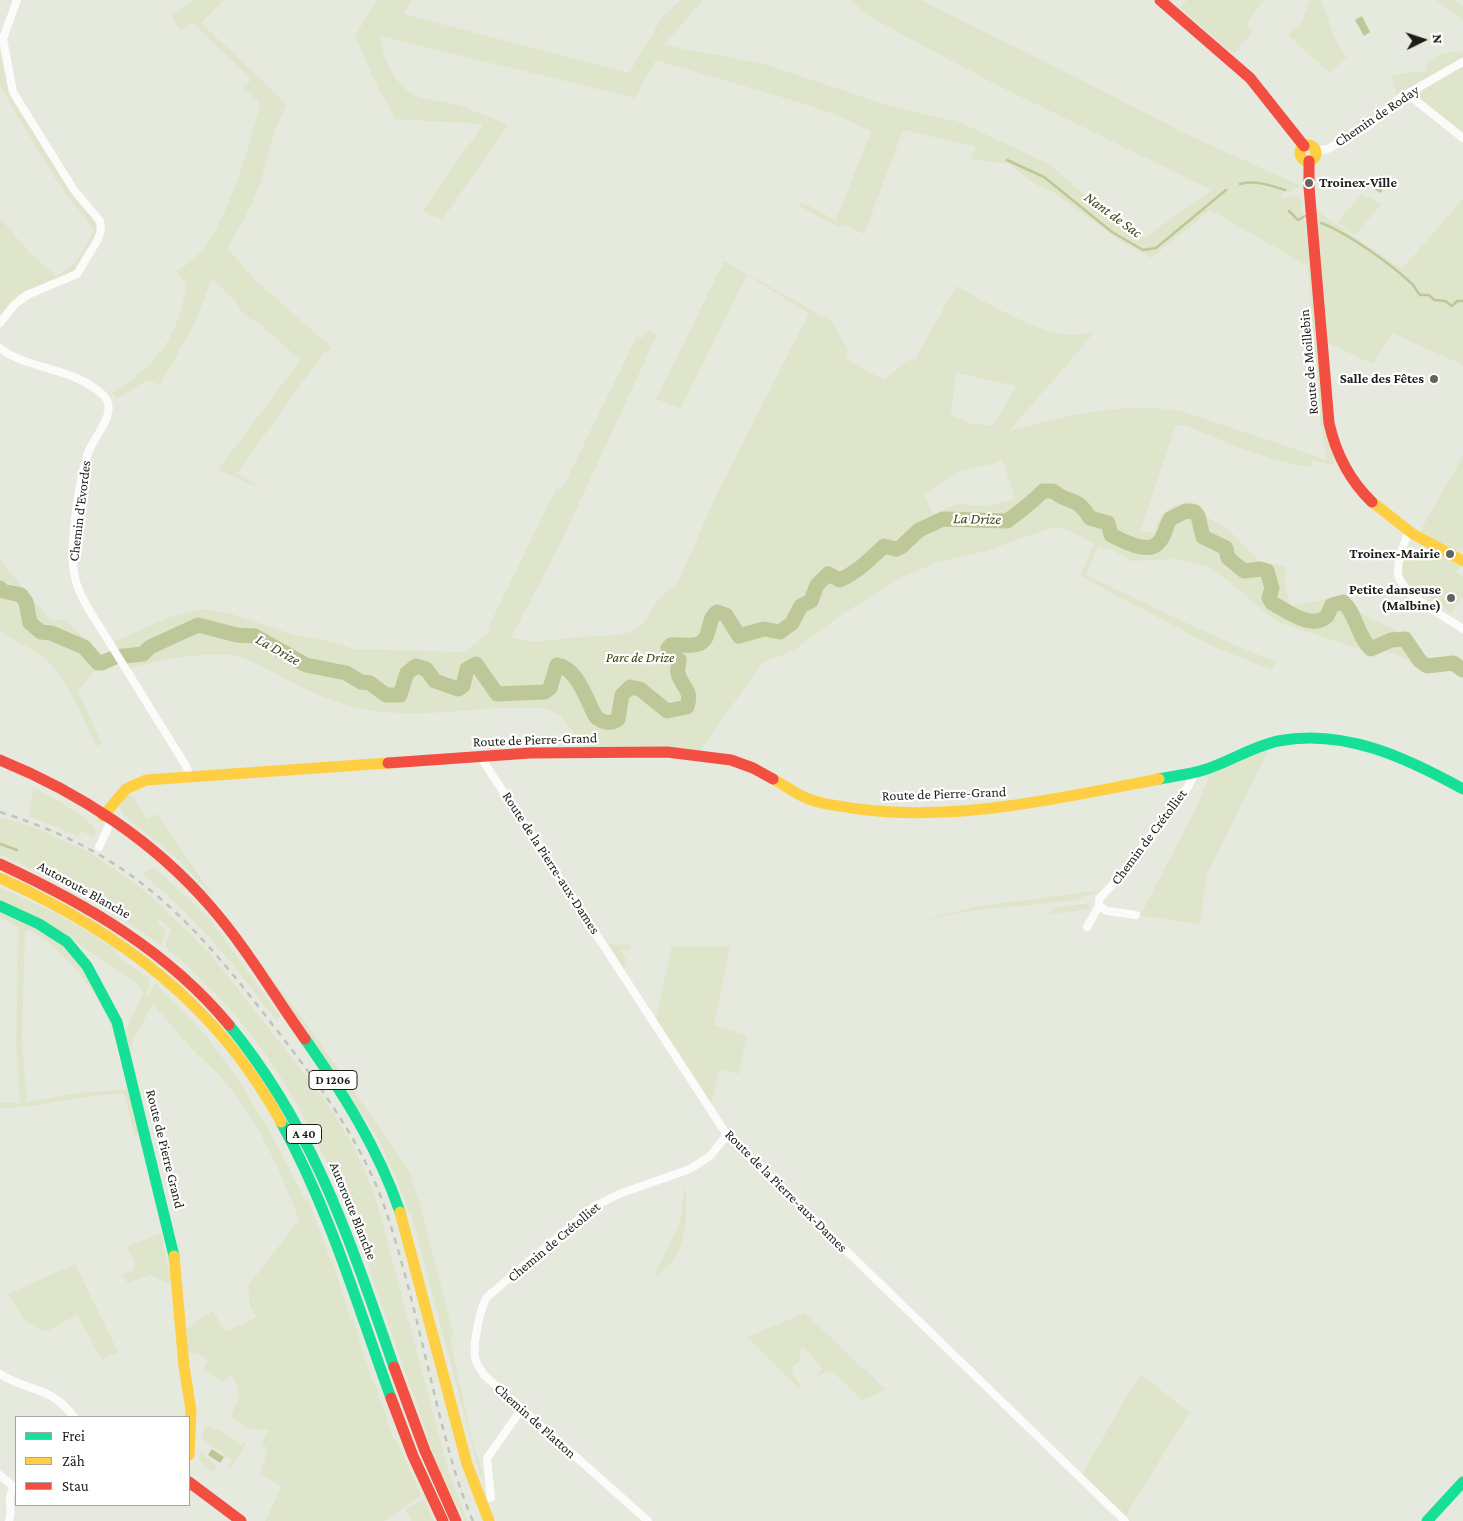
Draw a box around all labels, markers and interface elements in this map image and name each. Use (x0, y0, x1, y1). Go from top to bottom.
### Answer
north arrow (1398, 15, 1448, 65)
text: N (1430, 34, 1446, 44)
street label: Chemin de Roday (1332, 82, 1422, 150)
place label: Troinex-Ville (1319, 175, 1397, 191)
marker: Troinex-Ville (1303, 177, 1315, 189)
water label: Nant de Sac (1081, 188, 1145, 242)
street label: Route de Moillebin (1296, 309, 1322, 415)
place label: Salle des Fêtes (1340, 371, 1424, 387)
marker: Salle des Fêtes (1428, 373, 1440, 385)
street label: Chemin d'Evordes (65, 459, 95, 563)
water label: La Drize (953, 510, 1001, 528)
place label: Troinex-Mairie (1349, 546, 1440, 562)
marker: Troinex-Mairie (1444, 548, 1456, 560)
place label: Petite danseuse (Malbine) (1349, 582, 1441, 614)
marker: Petite danseuse (Malbine) (1445, 592, 1457, 604)
water label: La Drize (253, 630, 303, 670)
park label: Parc de Drize (606, 650, 674, 666)
street label: Route de Pierre-Grand (473, 729, 597, 751)
street label: Route de Pierre-Grand (882, 783, 1006, 805)
street label: Chemin de Crétolliet (1108, 786, 1190, 888)
street label: Route de la Pierre-aux-Dames (499, 789, 603, 937)
street label: Autoroute Blanche (35, 857, 133, 923)
road number: D 1206 (309, 1070, 357, 1090)
street label: Route de Pierre Grand (142, 1088, 188, 1210)
road number: A 40 (286, 1124, 322, 1144)
street label: Route de la Pierre-aux-Dames (721, 1126, 851, 1256)
street label: Autoroute Blanche (326, 1160, 380, 1262)
street label: Chemin de Crétolliet (504, 1198, 604, 1286)
street label: Chemin de Platton (491, 1380, 579, 1462)
legend (15, 1416, 190, 1506)
text: Frei (62, 1428, 85, 1444)
text: Zäh (62, 1453, 85, 1469)
text: Stau (62, 1478, 89, 1494)

